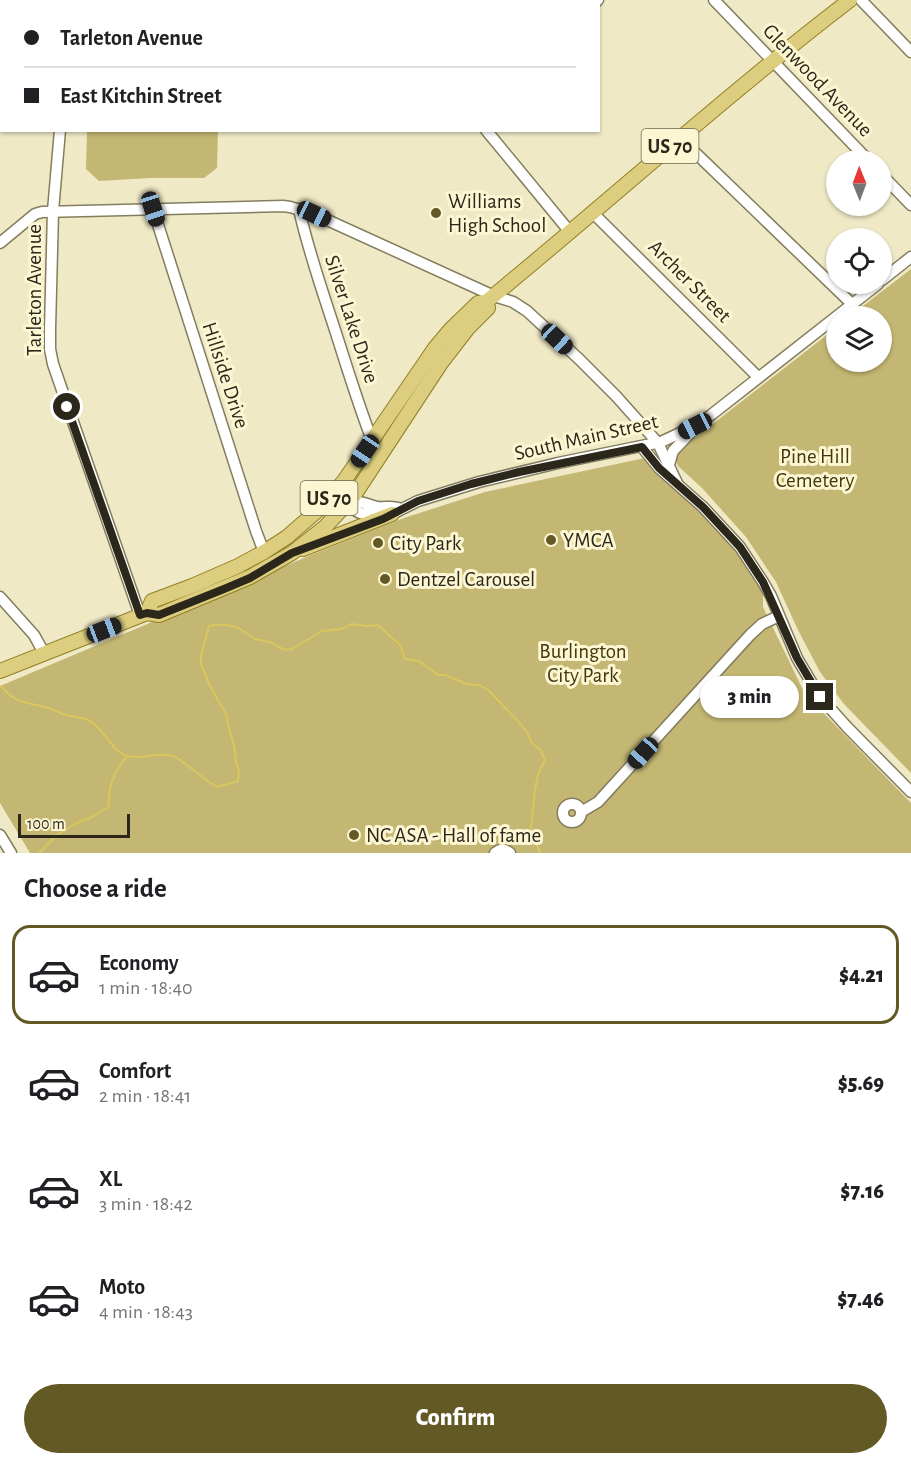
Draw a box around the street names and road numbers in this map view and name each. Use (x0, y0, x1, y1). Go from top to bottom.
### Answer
street label: Glenwood Avenue (759, 20, 877, 141)
road number: US 70 (642, 129, 698, 163)
street label: Tarleton Avenue (24, 224, 45, 356)
street label: Archer Street (644, 236, 735, 327)
street label: Silver Lake Drive (321, 253, 382, 386)
street label: Hillside Drive (198, 319, 253, 431)
street label: South Main Street (512, 411, 660, 464)
road number: US 70 (300, 481, 358, 515)

